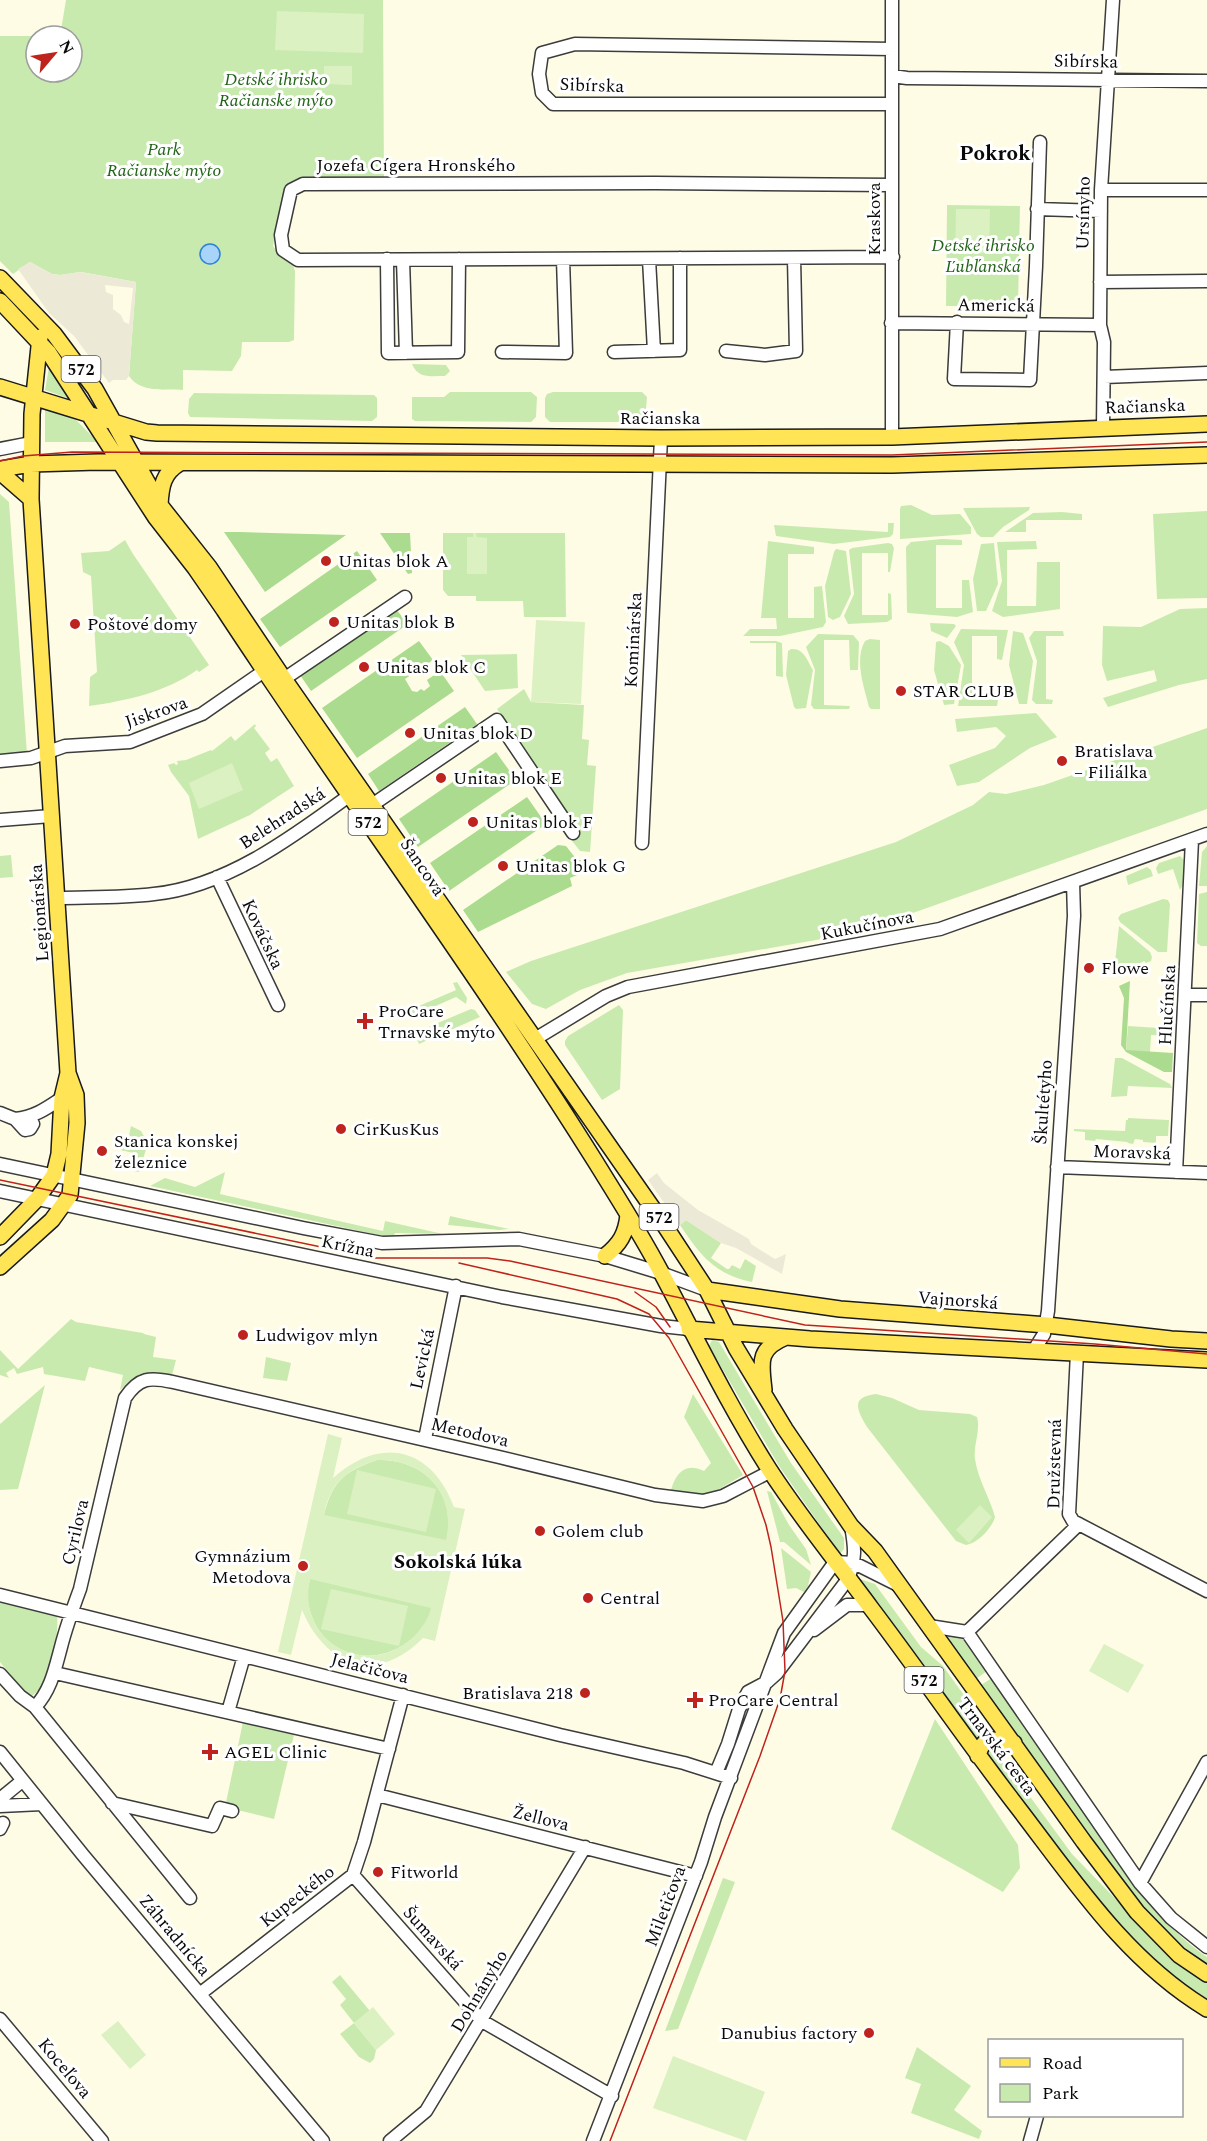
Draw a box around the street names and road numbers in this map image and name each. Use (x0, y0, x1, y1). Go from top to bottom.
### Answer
street label: Sibírska (1054, 47, 1119, 76)
street label: Sibírska (559, 71, 625, 100)
street label: Jozefa Cígera Hronského (317, 152, 515, 179)
street label: Ursínyho (1069, 176, 1098, 250)
street label: Kraskova (861, 182, 888, 256)
street label: Americká (957, 291, 1035, 320)
road number: 572 (62, 356, 100, 382)
street label: Račianska (1104, 392, 1186, 421)
street label: Račianska (620, 405, 701, 432)
street label: Kominárska (618, 591, 650, 689)
street label: Jiskrova (121, 689, 191, 736)
street label: Belehradská (234, 780, 331, 856)
road number: 572 (348, 809, 388, 835)
street label: Šancová (393, 833, 452, 902)
street label: Legionárska (23, 863, 56, 963)
street label: Kováčska (235, 895, 291, 974)
street label: Kukučínova (818, 903, 916, 948)
street label: Hlučínska (1152, 964, 1183, 1046)
street label: Škultétyho (1027, 1059, 1060, 1145)
street label: Moravská (1092, 1138, 1172, 1167)
road number: 572 (640, 1204, 678, 1230)
street label: Krížna (319, 1228, 377, 1265)
street label: Vajnorská (917, 1284, 999, 1317)
street label: Levická (403, 1326, 442, 1392)
street label: Metodova (428, 1410, 512, 1455)
street label: Družstevná (1040, 1418, 1069, 1509)
street label: Cyrilova (55, 1496, 96, 1568)
street label: Jelačičova (328, 1646, 412, 1691)
road number: 572 (904, 1667, 944, 1693)
street label: Trnavská cesta (950, 1691, 1043, 1802)
street label: Žellova (510, 1798, 572, 1839)
street label: Kupeckého (254, 1858, 341, 1934)
street label: Miletičova (638, 1862, 693, 1951)
street label: Záhradnícka (132, 1888, 217, 1983)
street label: Šumavská (396, 1900, 469, 1977)
street label: Dohnányho (444, 1945, 515, 2038)
street label: Koceľova (31, 2032, 98, 2105)

